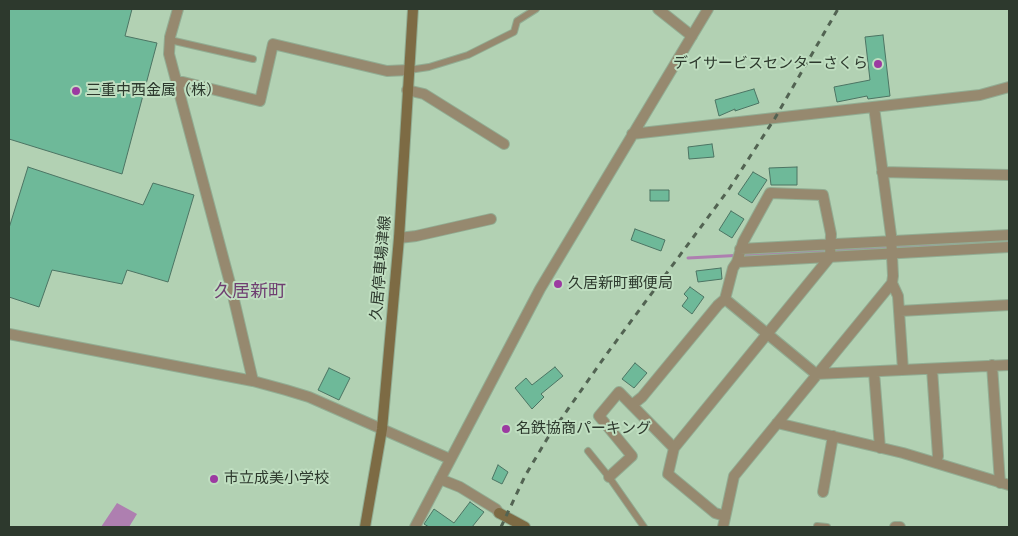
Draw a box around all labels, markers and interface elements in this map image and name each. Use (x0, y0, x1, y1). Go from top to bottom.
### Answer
place label: デイサービスセンターさくら (673, 55, 868, 73)
marker: デイサービスセンターさくら (872, 58, 884, 70)
place label: 三重中西金属（株） (86, 82, 221, 100)
marker: 三重中西金属（株） (70, 85, 82, 97)
street label: 久居停車場津線 (367, 215, 395, 321)
place label: 久居新町郵便局 (568, 275, 673, 293)
marker: 久居新町郵便局 (552, 278, 564, 290)
district label: 久居新町 (214, 281, 286, 303)
place label: 名鉄協商パーキング (516, 420, 651, 438)
marker: 名鉄協商パーキング (500, 423, 512, 435)
place label: 市立成美小学校 (224, 470, 329, 488)
marker: 市立成美小学校 (208, 473, 220, 485)

